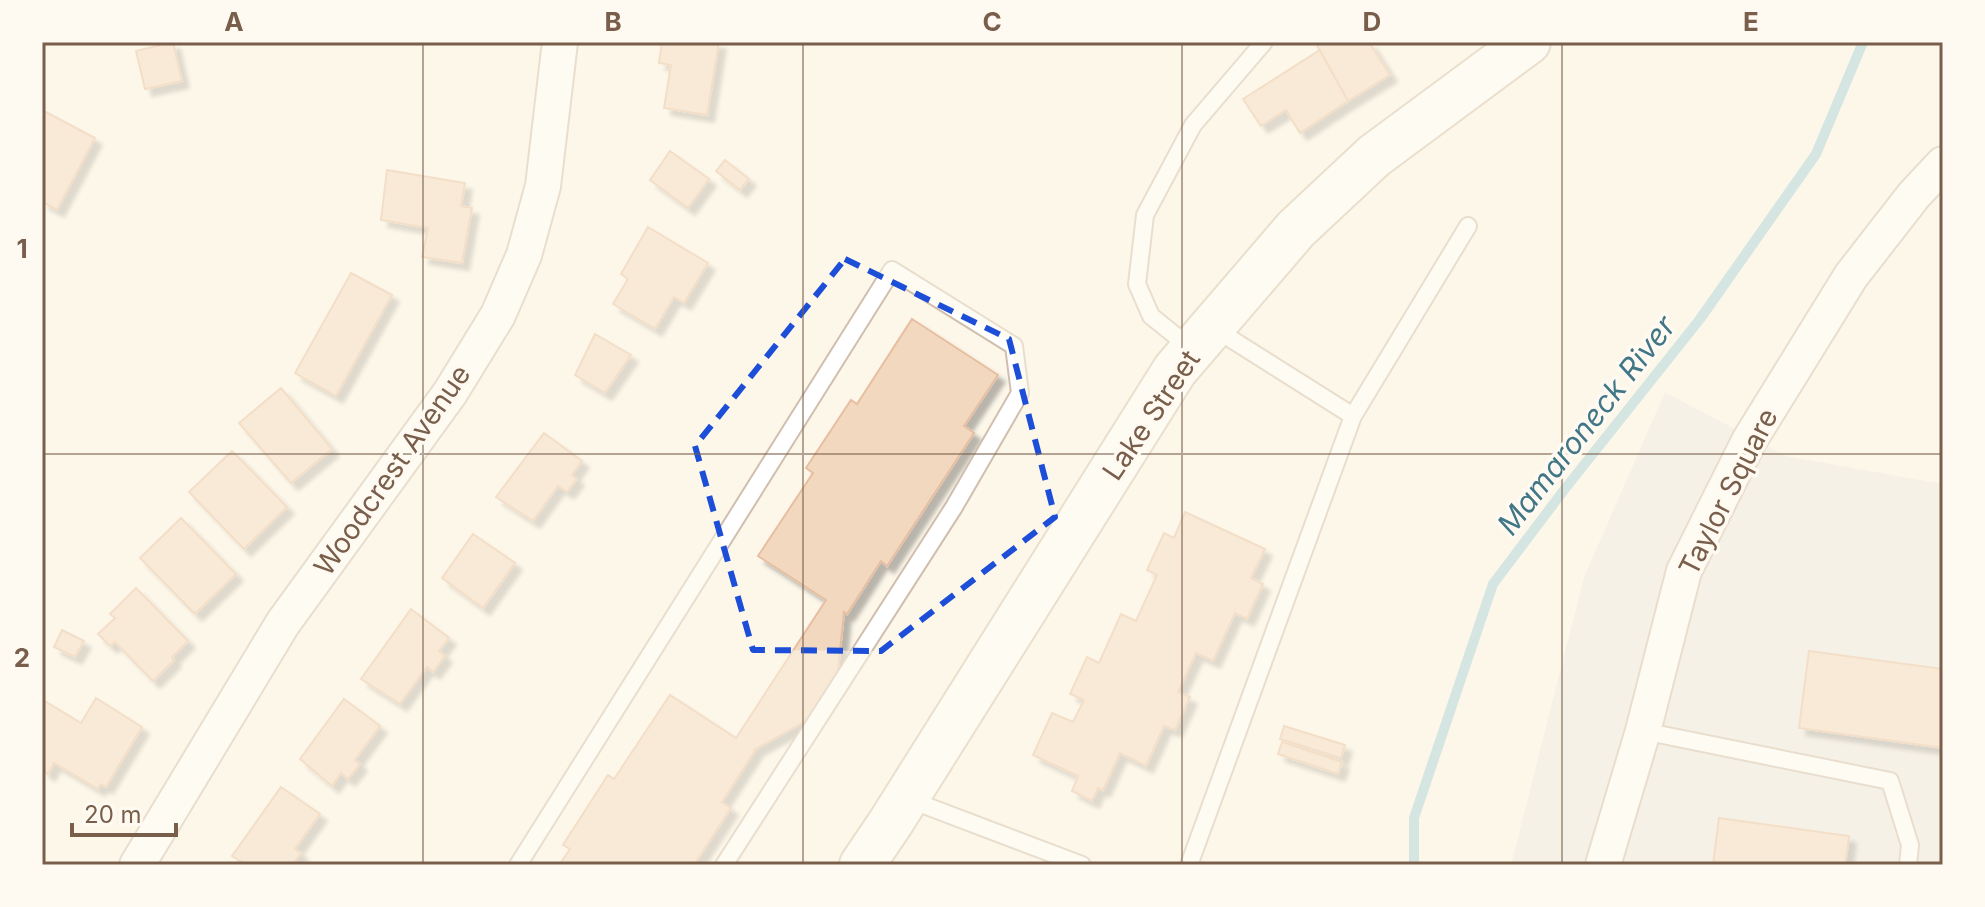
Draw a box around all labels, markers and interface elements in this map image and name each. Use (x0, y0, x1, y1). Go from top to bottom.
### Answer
text: A (224, 6, 244, 37)
text: B (604, 6, 622, 37)
text: C (982, 6, 1002, 37)
text: D (1363, 6, 1381, 37)
text: E (1743, 6, 1759, 37)
text: 1 (16, 233, 28, 264)
water label: Mamaroneck River (1489, 308, 1683, 541)
street label: Lake Street (1095, 344, 1207, 486)
street label: Woodcrest Avenue (307, 358, 477, 582)
street label: Taylor Square (1671, 403, 1785, 581)
text: 2 (14, 642, 30, 673)
scale bar (72, 787, 176, 837)
text: 20 m (84, 800, 142, 829)

